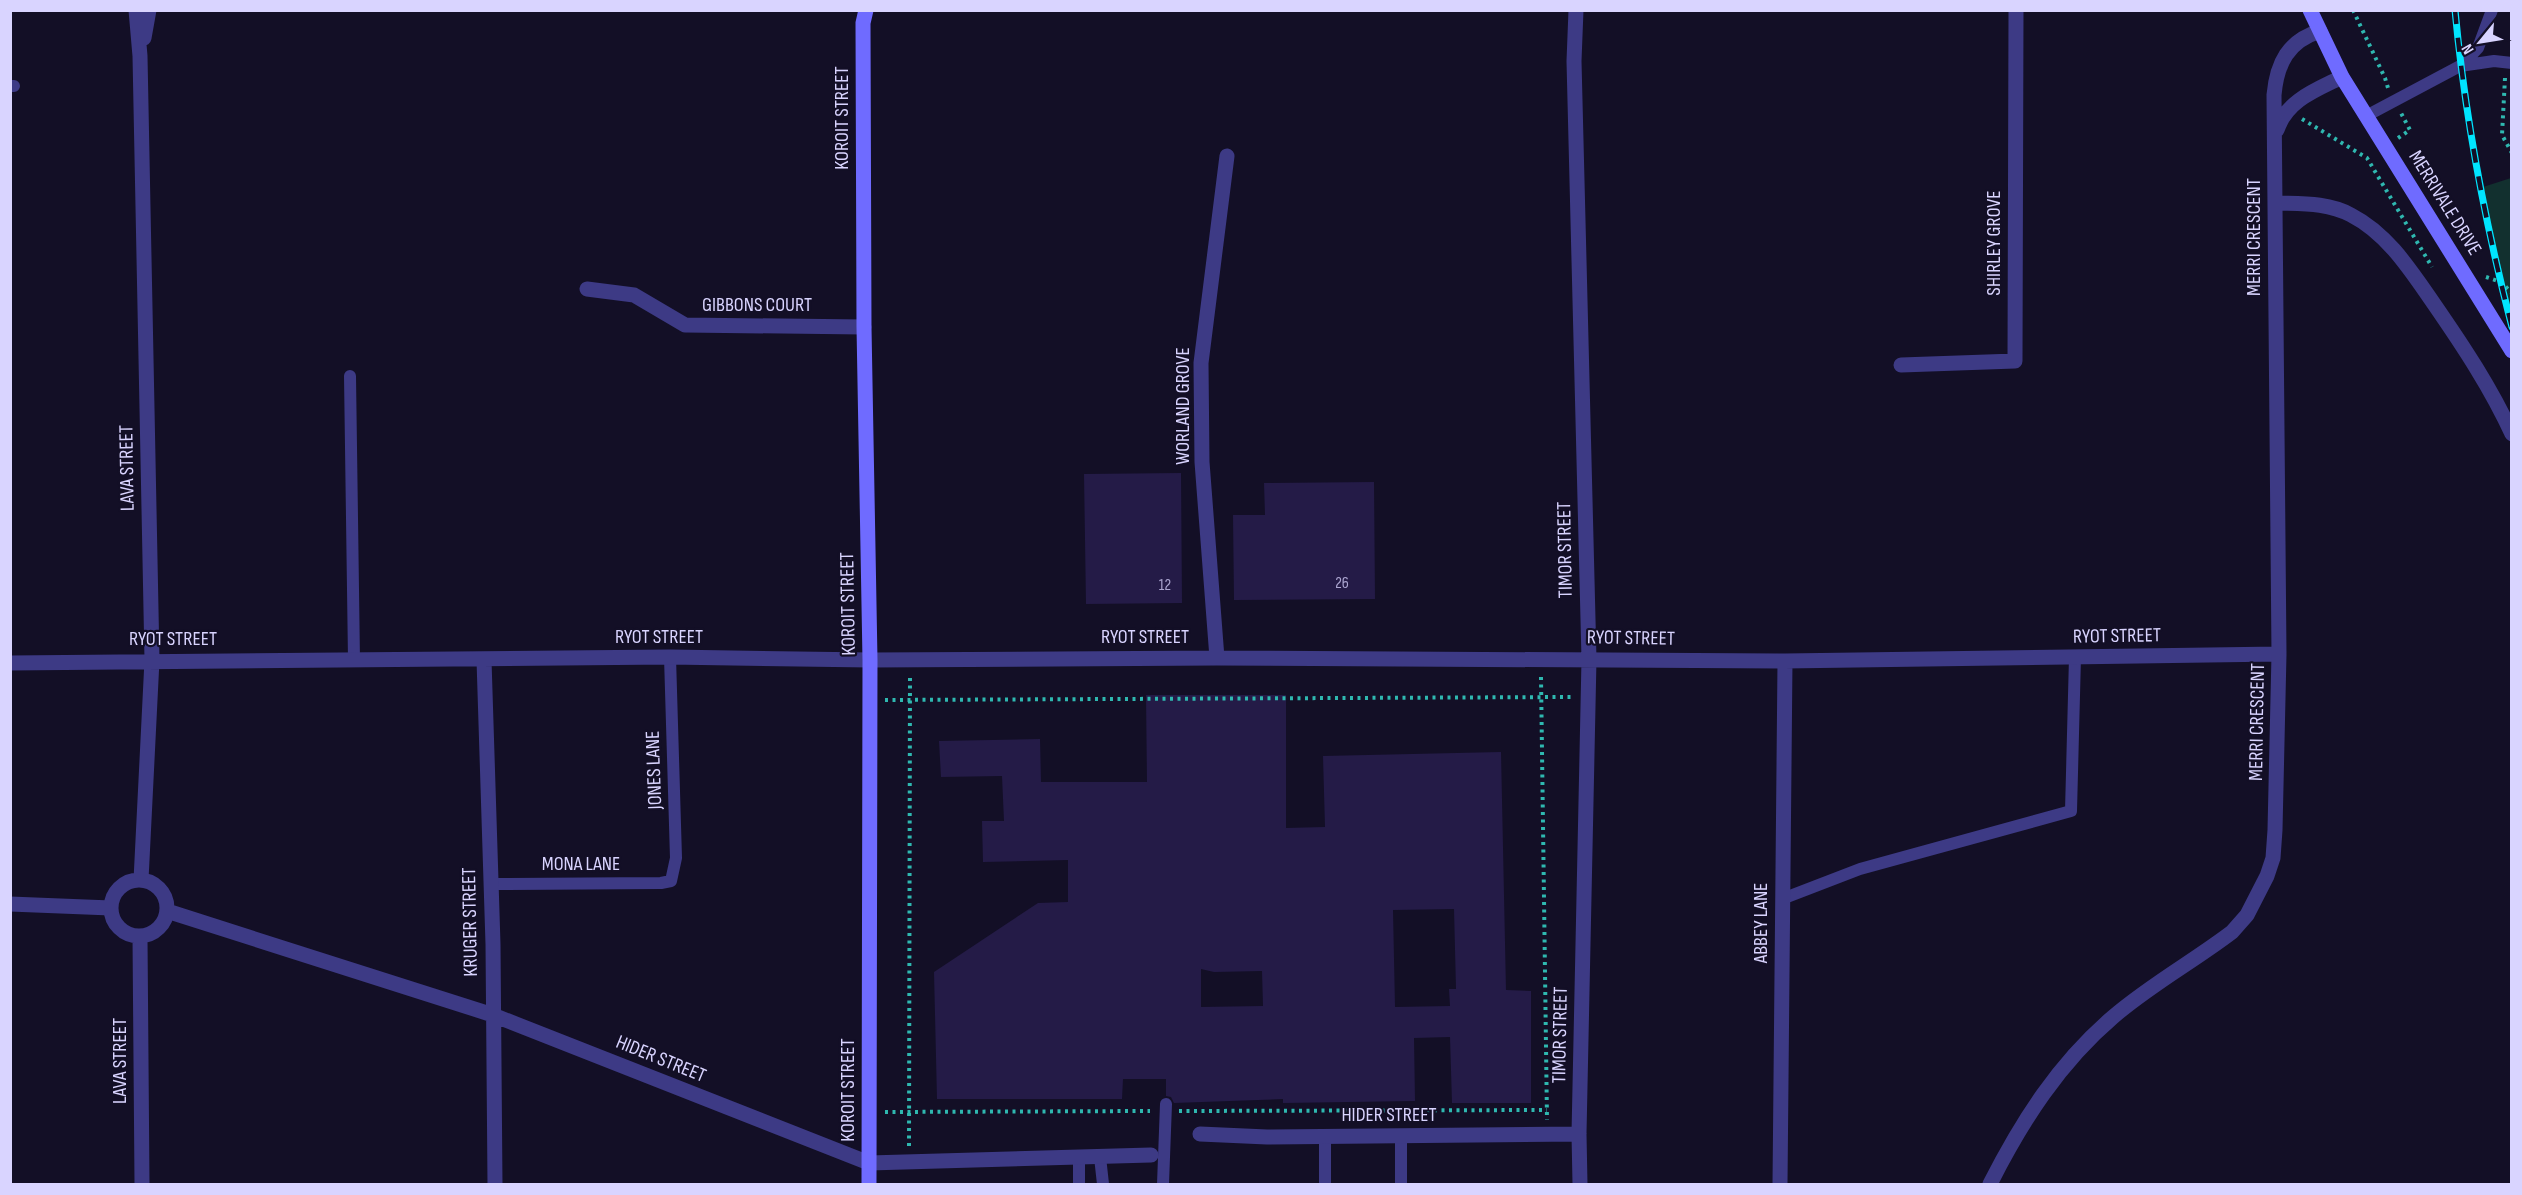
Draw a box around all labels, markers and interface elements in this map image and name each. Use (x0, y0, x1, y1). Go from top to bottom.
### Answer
north arrow (2450, 12, 2510, 72)
text: N (2458, 40, 2479, 57)
street label: KOROIT STREET (830, 66, 854, 170)
street label: MERRIVALE DRIVE (2403, 146, 2487, 260)
street label: MERRI CRESCENT (2242, 178, 2266, 296)
street label: SHIRLEY GROVE (1982, 190, 2006, 296)
street label: GIBBONS COURT (702, 293, 812, 317)
street label: WORLAND GROVE (1171, 347, 1195, 465)
street label: LAVA STREET (114, 425, 140, 511)
street label: TIMOR STREET (1552, 501, 1578, 599)
street label: KOROIT STREET (835, 552, 861, 656)
house number: 26 (1335, 574, 1349, 593)
house number: 12 (1159, 576, 1171, 595)
street label: RYOT STREET (2073, 623, 2161, 649)
street label: RYOT STREET (615, 625, 703, 649)
street label: RYOT STREET (1101, 625, 1189, 649)
street label: RYOT STREET (1587, 625, 1675, 651)
street label: RYOT STREET (129, 627, 217, 651)
street label: MERRI CRESCENT (2244, 663, 2270, 781)
street label: JONES LANE (641, 730, 667, 811)
street label: MONA LANE (542, 852, 620, 876)
street label: KRUGER STREET (457, 867, 483, 977)
street label: ABBEY LANE (1749, 883, 1773, 964)
street label: TIMOR STREET (1547, 986, 1573, 1084)
street label: LAVA STREET (108, 1018, 132, 1104)
street label: HIDER STREET (612, 1030, 710, 1088)
street label: KOROIT STREET (836, 1038, 860, 1142)
street label: HIDER STREET (1341, 1103, 1437, 1127)

